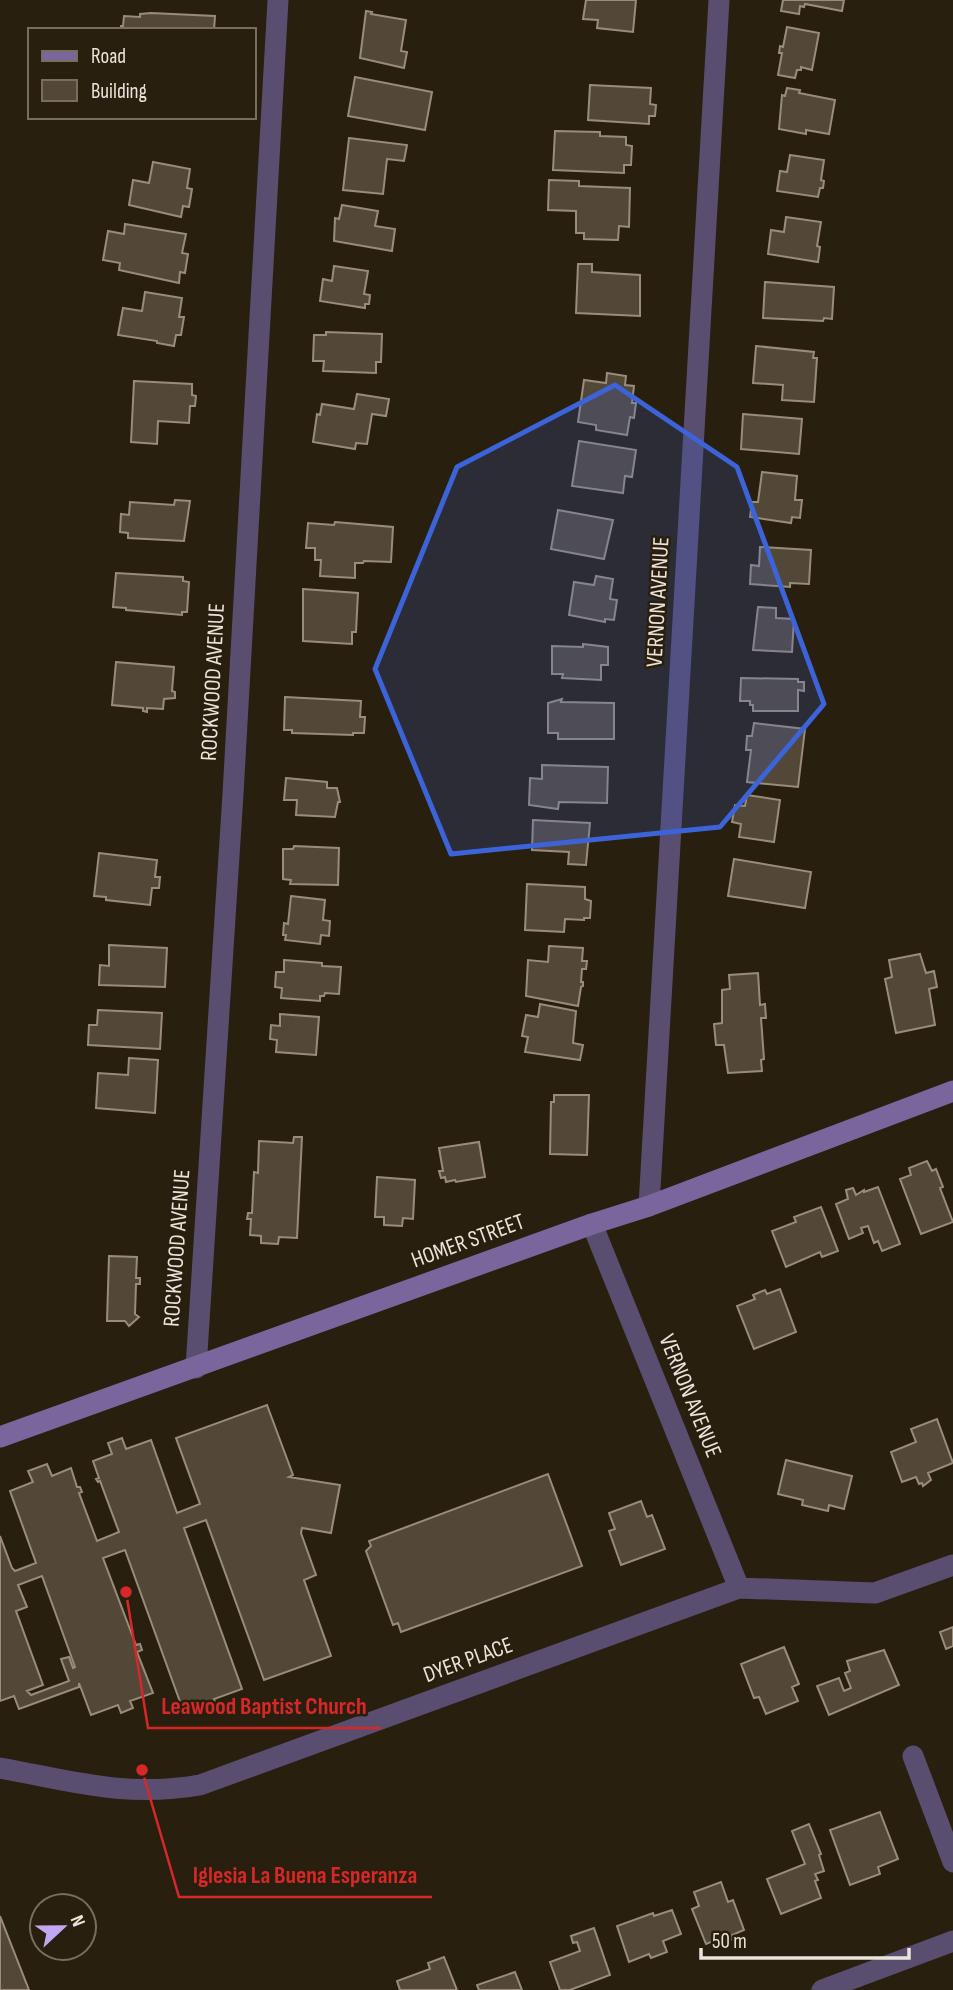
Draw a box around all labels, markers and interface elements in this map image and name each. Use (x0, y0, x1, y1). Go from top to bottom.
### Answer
legend (28, 28, 256, 119)
text: Road (91, 44, 126, 69)
text: Building (91, 79, 147, 104)
street label: VERNON AVENUE (641, 536, 675, 668)
street label: ROCKWOOD AVENUE (195, 602, 231, 762)
street label: ROCKWOOD AVENUE (158, 1168, 196, 1328)
street label: HOMER STREET (408, 1208, 528, 1274)
street label: VERNON AVENUE (653, 1330, 727, 1462)
street label: DYER PLACE (420, 1631, 516, 1689)
callout: Leawood Baptist Church (148, 1683, 381, 1728)
text: Leawood Baptist Church (161, 1692, 367, 1721)
callout: Iglesia La Buena Esperanza (179, 1852, 432, 1897)
text: Iglesia La Buena Esperanza (193, 1861, 417, 1890)
north arrow (28, 1892, 98, 1962)
text: N (65, 1912, 90, 1930)
scale bar (701, 1916, 909, 1960)
text: 50 m (712, 1929, 747, 1954)

